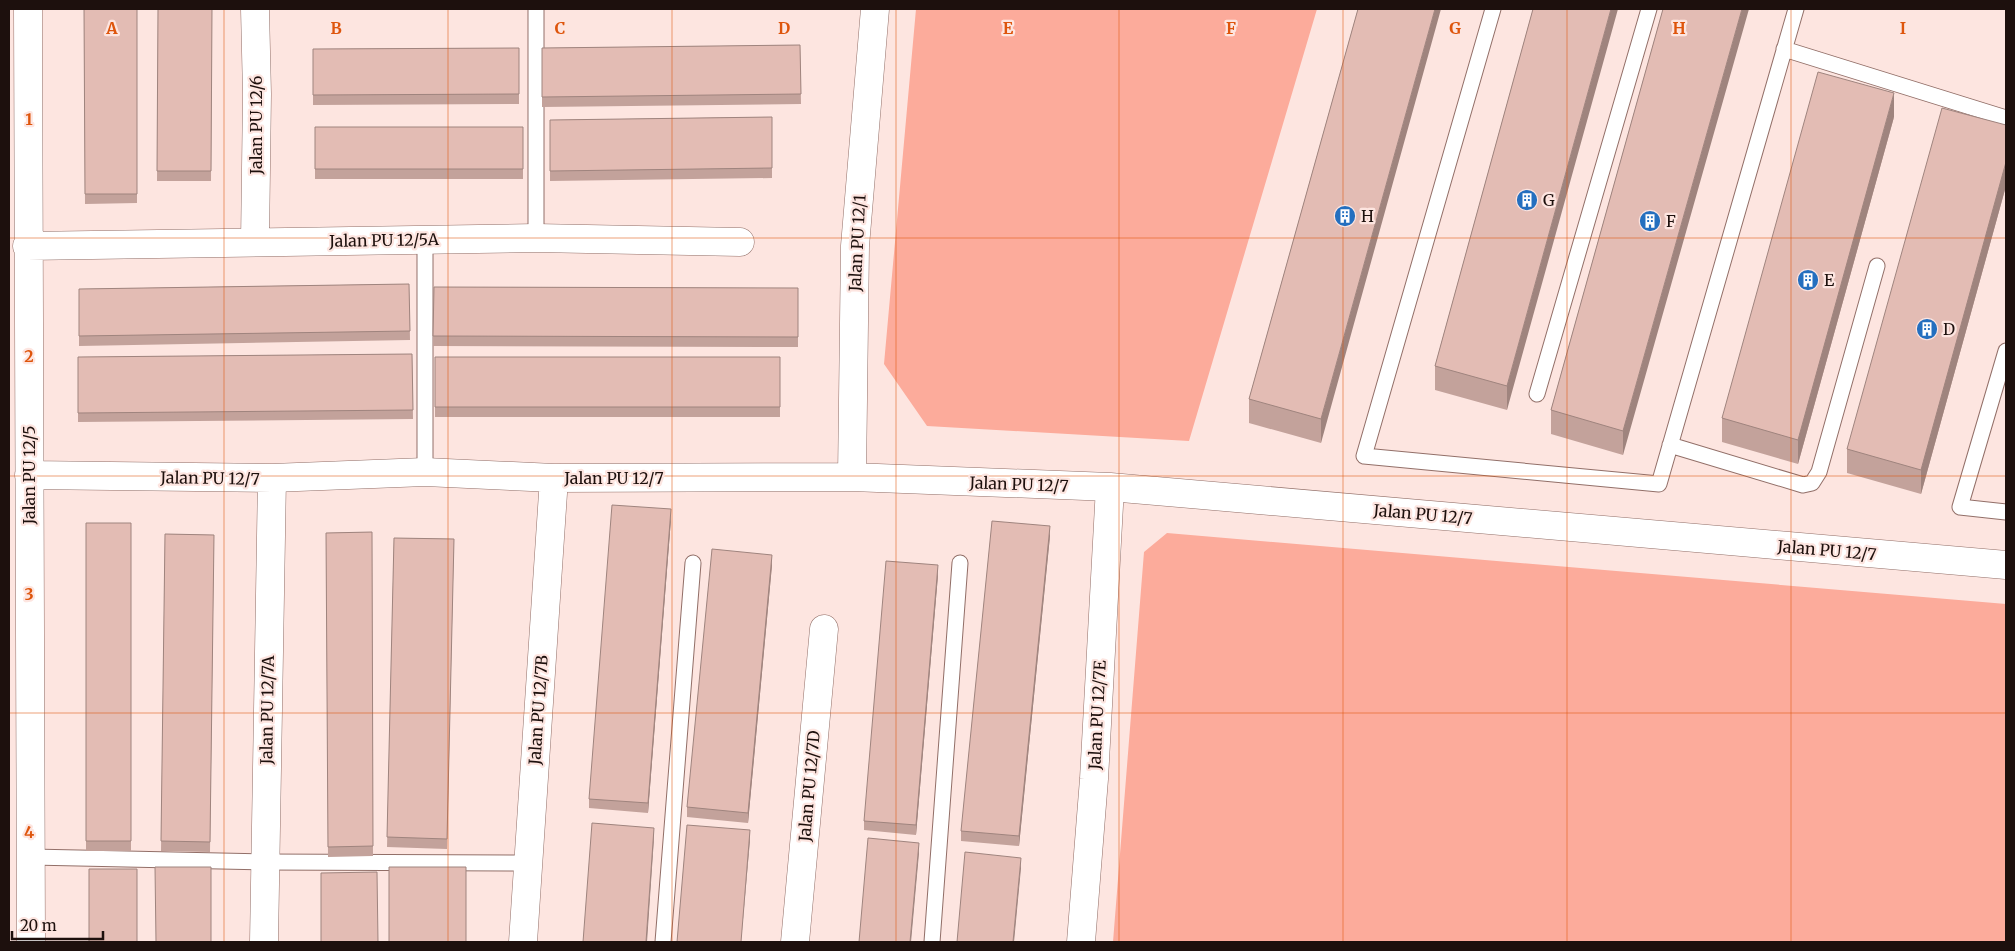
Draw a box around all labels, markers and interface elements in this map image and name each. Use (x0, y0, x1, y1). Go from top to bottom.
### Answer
text: A (105, 18, 118, 38)
text: B (330, 18, 342, 38)
text: C (555, 18, 565, 38)
text: D (778, 18, 790, 38)
text: E (1003, 18, 1014, 38)
text: F (1226, 18, 1236, 38)
text: G (1449, 18, 1461, 38)
text: H (1672, 18, 1686, 38)
text: I (1900, 18, 1906, 38)
street label: Jalan PU 12/6 (246, 75, 266, 176)
text: 1 (25, 109, 33, 129)
building icon: G (1515, 188, 1539, 212)
place label: G (1543, 190, 1555, 210)
street label: Jalan PU 12/1 (844, 194, 870, 293)
building icon: H (1333, 204, 1357, 228)
place label: H (1361, 206, 1374, 226)
building icon: F (1638, 209, 1662, 233)
place label: F (1666, 211, 1676, 231)
street label: Jalan PU 12/5A (328, 229, 440, 251)
building icon: E (1796, 268, 1820, 292)
place label: E (1824, 270, 1835, 290)
building icon: D (1915, 317, 1939, 341)
place label: D (1943, 319, 1955, 339)
text: 2 (24, 346, 34, 366)
street label: Jalan PU 12/5 (19, 425, 39, 526)
street label: Jalan PU 12/7 (159, 467, 260, 489)
street label: Jalan PU 12/7 (563, 468, 664, 488)
street label: Jalan PU 12/7 (968, 472, 1069, 496)
street label: Jalan PU 12/7 (1372, 500, 1473, 528)
street label: Jalan PU 12/7 (1776, 536, 1877, 564)
text: 3 (24, 584, 34, 604)
street label: Jalan PU 12/7B (524, 654, 552, 767)
street label: Jalan PU 12/7A (256, 655, 278, 766)
street label: Jalan PU 12/7E (1084, 659, 1110, 771)
street label: Jalan PU 12/7D (794, 730, 824, 843)
text: 4 (24, 822, 34, 842)
scale bar (12, 908, 104, 940)
text: 20 m (20, 916, 57, 935)

